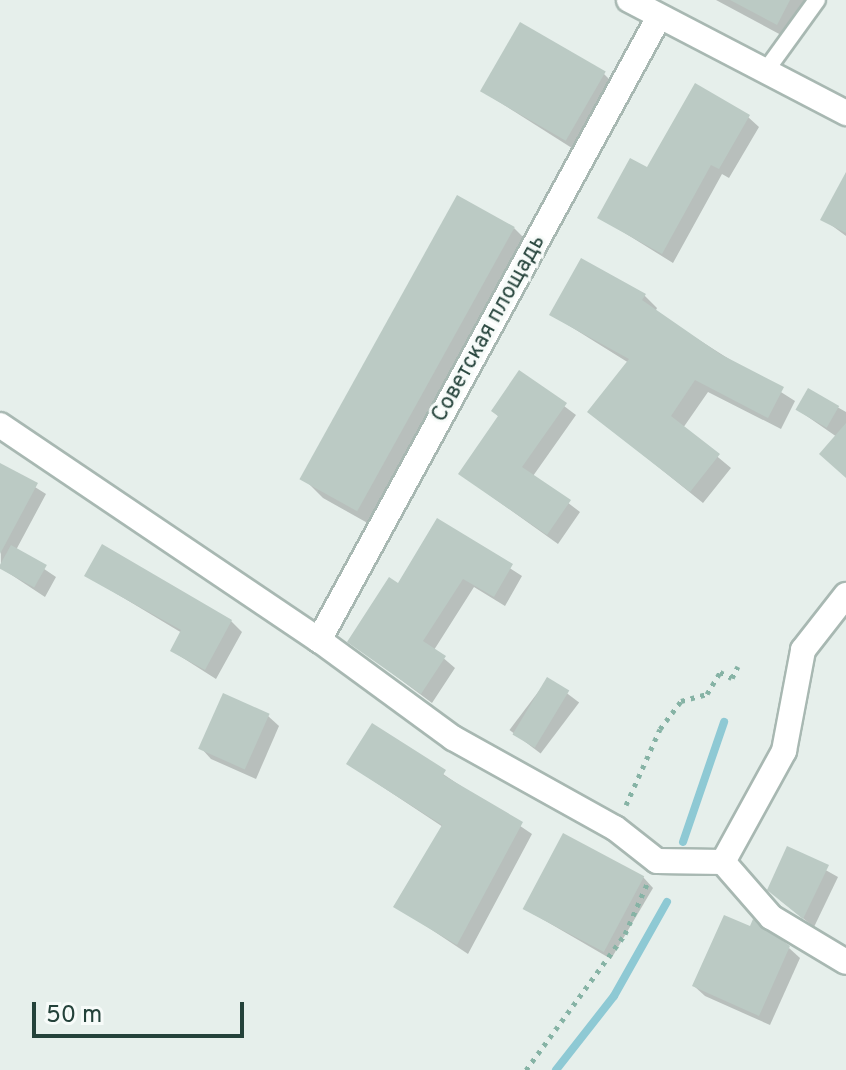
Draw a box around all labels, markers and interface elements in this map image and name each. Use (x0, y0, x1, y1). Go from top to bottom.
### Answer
street label: Советская площадь (427, 231, 551, 427)
scale bar (36, 986, 248, 1036)
text: 50 m (46, 1001, 102, 1031)

